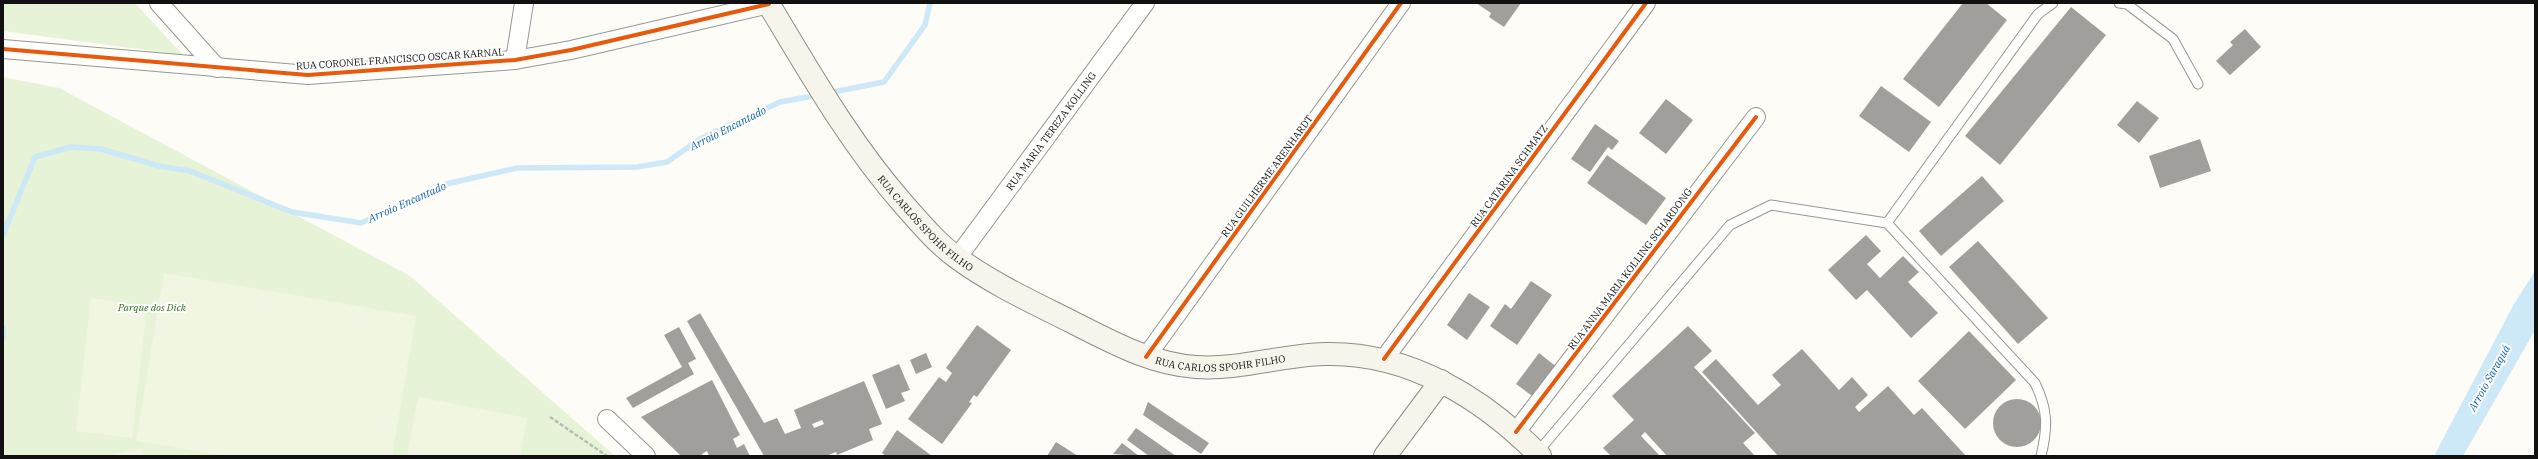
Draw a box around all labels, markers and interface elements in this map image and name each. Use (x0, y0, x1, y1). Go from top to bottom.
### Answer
street label: RUA CORONEL FRANCISCO OSCAR KARNAL (296, 45, 504, 73)
street label: RUA MARIA TEREZA KOLLING (1003, 69, 1099, 193)
water label: Arroio Encantado (687, 102, 769, 154)
street label: RUA GUILHERME ARENHARDT (1218, 112, 1316, 240)
street label: RUA CATARINA SCHMATZ (1467, 122, 1551, 230)
street label: RUA CARLOS SPOHR FILHO (875, 172, 976, 274)
water label: Arroio Encantado (365, 178, 449, 226)
street label: RUA ANNA MARIA KOLLING SCHARDONG (1565, 186, 1695, 352)
park label: Parque dos Dick (117, 301, 187, 314)
water label: Arroio Saraquá (2465, 342, 2513, 414)
street label: RUA CARLOS SPOHR FILHO (1154, 352, 1286, 374)

